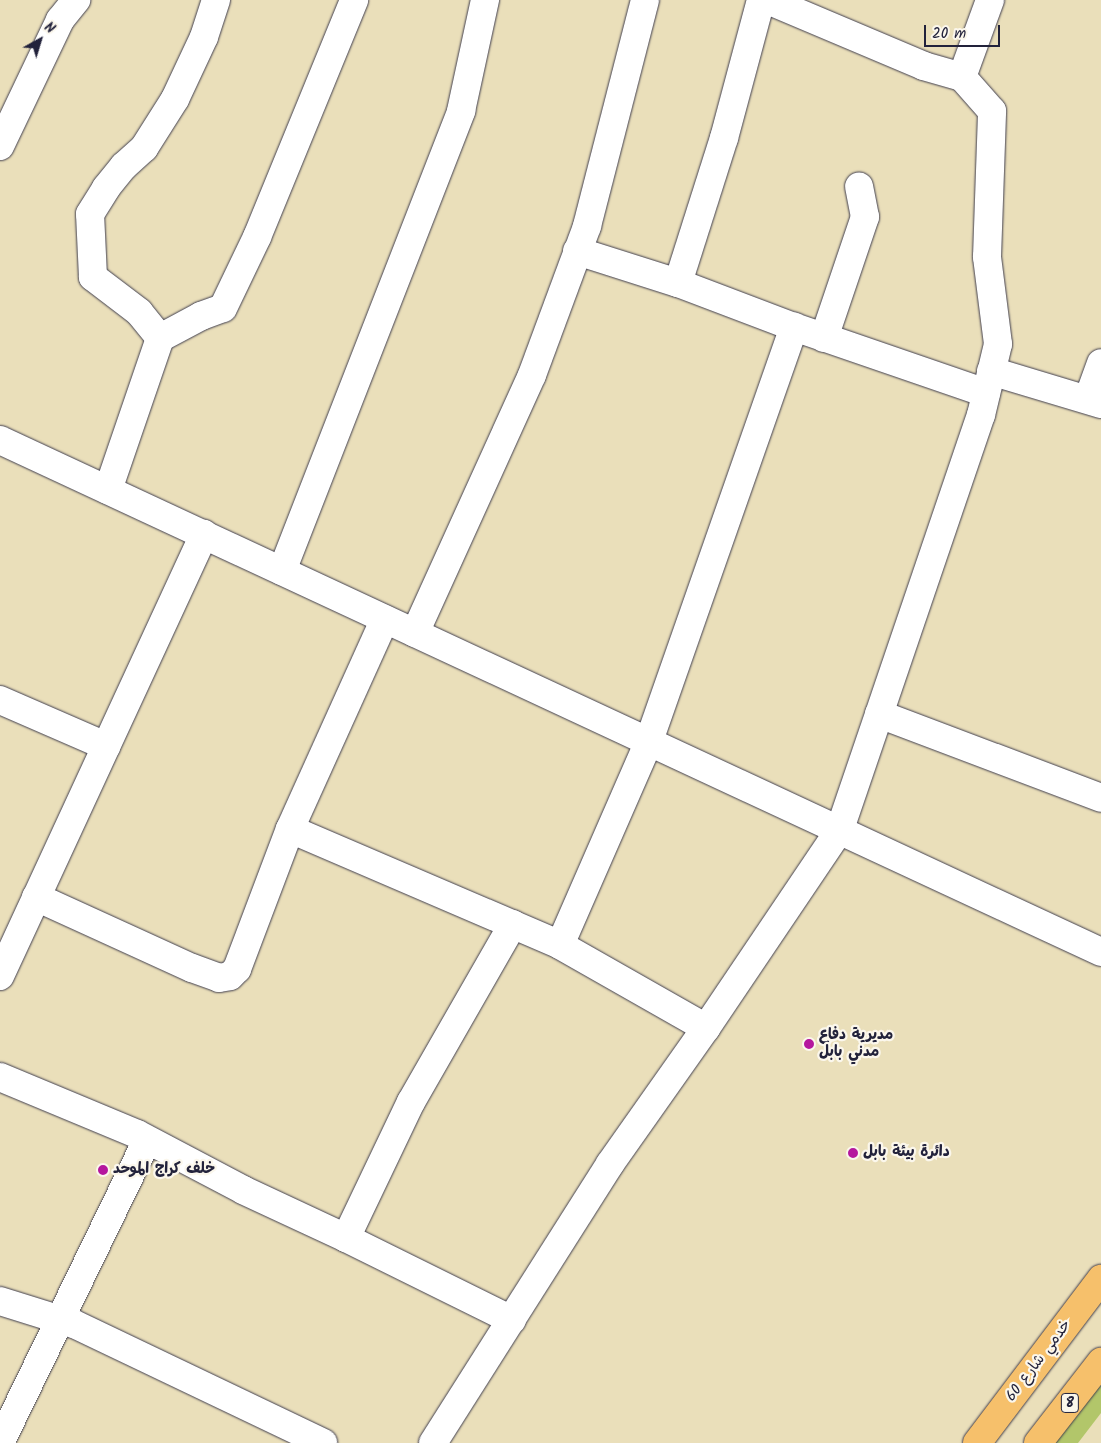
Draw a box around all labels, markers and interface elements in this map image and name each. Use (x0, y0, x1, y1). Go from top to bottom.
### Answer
north arrow (15, 15, 65, 65)
scale bar (926, 15, 1002, 47)
text: N (39, 17, 60, 40)
text: 20 m (932, 22, 966, 46)
place label: مديرية دفاع مدني بابل (819, 1026, 893, 1061)
marker: مديرية دفاع مدني بابل (803, 1038, 815, 1050)
place label: دائرة بيئة بابل (863, 1144, 950, 1162)
marker: دائرة بيئة بابل (847, 1147, 859, 1159)
place label: خلف كراج الموحد (113, 1161, 215, 1179)
marker: خلف كراج الموحد (97, 1164, 109, 1176)
street label: خدمي شارع 60 (1003, 1317, 1075, 1405)
road number: 8 (1060, 1392, 1080, 1415)

